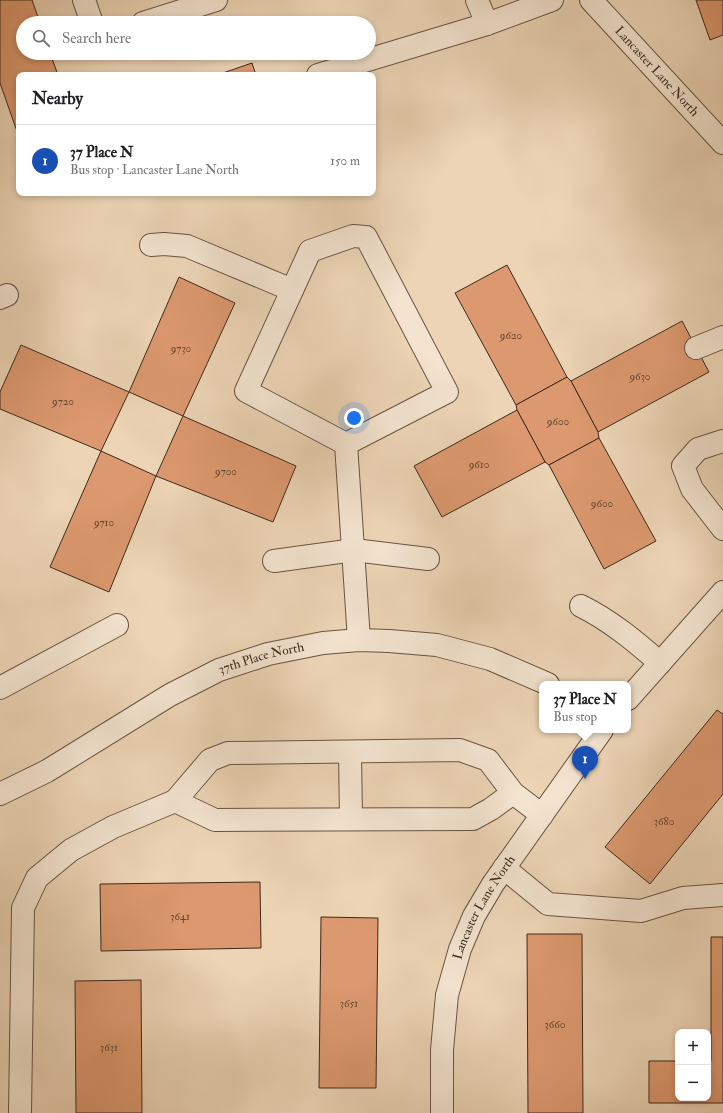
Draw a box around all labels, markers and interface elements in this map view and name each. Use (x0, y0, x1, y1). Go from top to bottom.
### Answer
search box (16, 16, 376, 60)
street label: Lancaster Lane North (611, 23, 702, 120)
icon: search (30, 27, 52, 49)
text: Search here (62, 29, 131, 48)
text: Nearby (32, 88, 83, 109)
text: 37 Place N (70, 143, 134, 162)
text: 1 (43, 153, 47, 169)
text: 150 m (330, 153, 360, 169)
text: Bus stop · Lancaster Lane North (70, 162, 239, 178)
house number: 9620 (499, 329, 523, 342)
house number: 9730 (170, 342, 192, 355)
house number: 9630 (628, 370, 651, 383)
house number: 9720 (51, 395, 74, 408)
your location (344, 408, 364, 428)
house number: 9600 (546, 415, 570, 428)
house number: 9610 (468, 458, 490, 471)
house number: 9700 (214, 465, 237, 478)
house number: 9600 (590, 497, 614, 510)
house number: 9710 (93, 516, 114, 529)
street label: 37th Place North (217, 639, 306, 678)
popup (539, 681, 631, 733)
text: 37 Place N (553, 690, 617, 709)
text: Bus stop (553, 709, 597, 725)
pin: 1 (572, 746, 598, 779)
house number: 3680 (654, 815, 675, 828)
street label: Lancaster Lane North (449, 852, 519, 961)
house number: 3641 (170, 910, 190, 923)
house number: 3651 (340, 997, 358, 1010)
house number: 3660 (545, 1018, 566, 1031)
map controls (675, 1029, 711, 1101)
button: + (675, 1029, 711, 1065)
house number: 3631 (100, 1041, 118, 1054)
button: − (675, 1065, 711, 1101)

